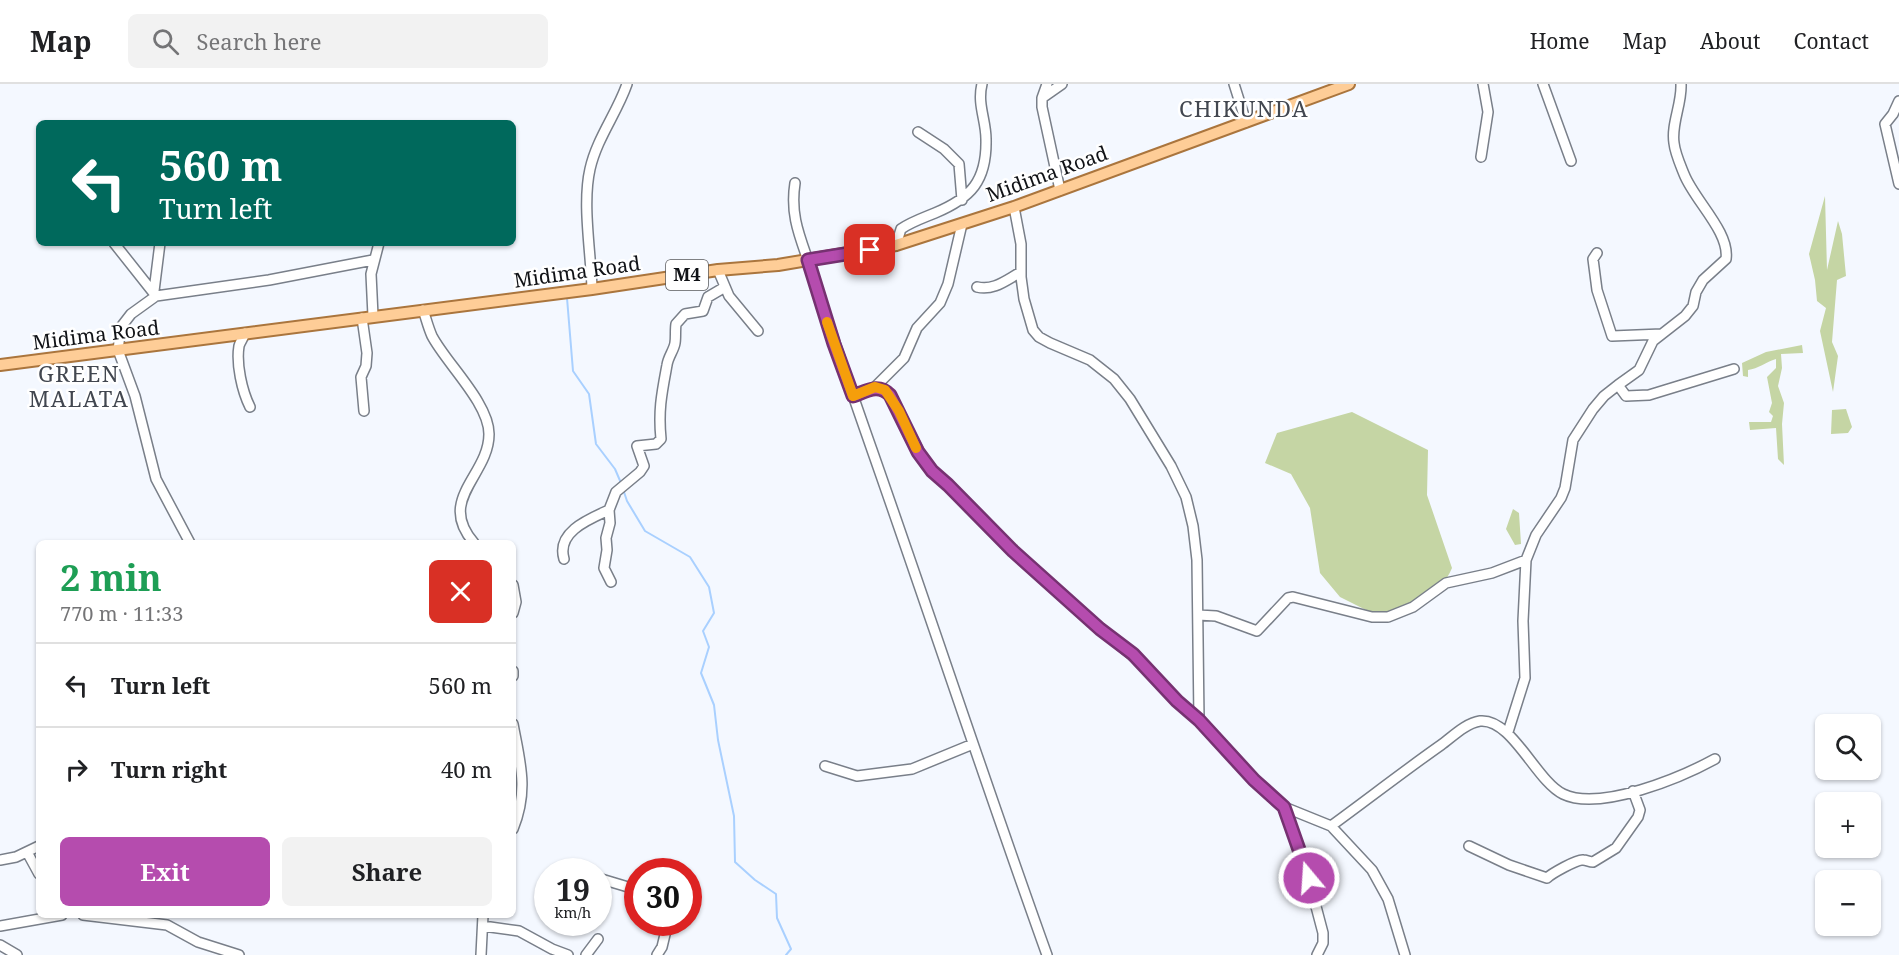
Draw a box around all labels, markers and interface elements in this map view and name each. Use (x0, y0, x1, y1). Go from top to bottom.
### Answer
search box (128, 14, 548, 68)
text: Map (30, 22, 92, 60)
icon: search (149, 25, 182, 58)
text: Search here (197, 26, 321, 56)
text: Home (1530, 27, 1590, 55)
text: Map (1623, 27, 1667, 55)
text: About (1700, 27, 1761, 55)
text: Contact (1794, 27, 1869, 55)
district label: CHIKUNDA (1179, 93, 1309, 123)
text: 560 m (159, 136, 283, 193)
street label: Midima Road (982, 139, 1111, 208)
icon: left (60, 144, 138, 222)
text: Turn left (159, 190, 272, 227)
pin (844, 224, 895, 275)
icon: arrive (853, 233, 886, 266)
street label: Midima Road (512, 249, 642, 294)
road number: M4 (666, 260, 708, 290)
street label: Midima Road (31, 313, 161, 356)
district label: GREEN MALATA (29, 358, 129, 413)
text: 2 min (60, 553, 162, 602)
button: close (429, 560, 492, 623)
text: 770 m · 11:33 (60, 600, 183, 627)
icon: left (60, 669, 93, 702)
text: Turn left (111, 670, 210, 700)
text: 560 m (429, 670, 492, 700)
map controls (1815, 714, 1881, 936)
button: search (1815, 714, 1881, 780)
icon: right (60, 753, 93, 786)
text: Turn right (111, 754, 227, 784)
text: 40 m (441, 754, 492, 784)
button: + (1815, 792, 1881, 858)
button: Exit (60, 837, 270, 906)
button: Share (282, 837, 492, 906)
position arrow (1277, 846, 1341, 910)
speed limit sign: 30 (624, 858, 702, 936)
text: 19 (556, 869, 590, 910)
button: − (1815, 870, 1881, 936)
text: km/h (555, 902, 591, 922)

